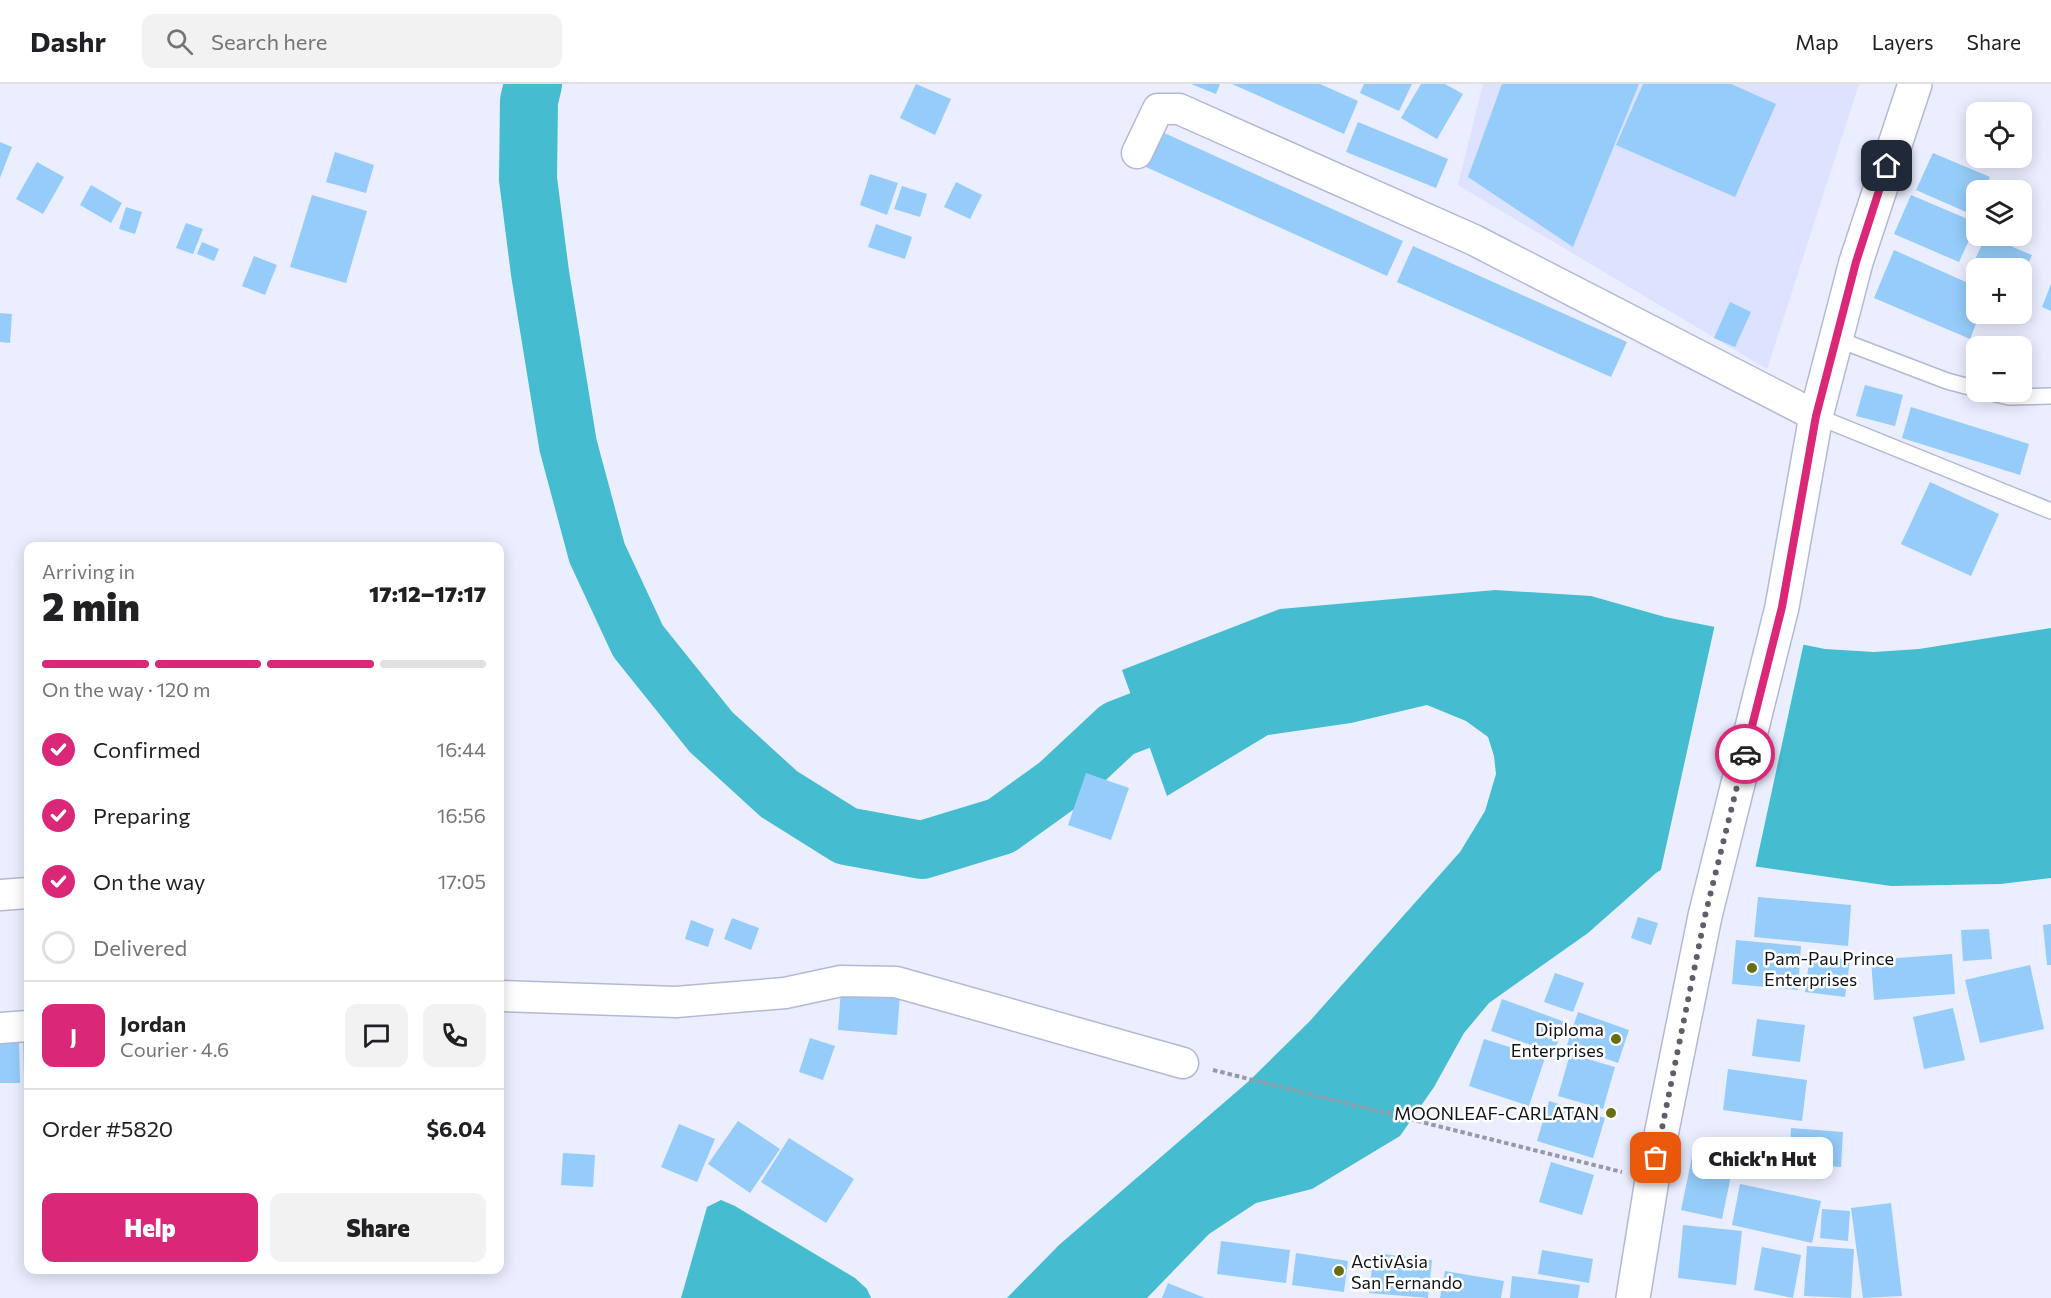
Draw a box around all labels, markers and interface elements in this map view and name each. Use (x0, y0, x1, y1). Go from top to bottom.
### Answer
search box (142, 14, 562, 68)
text: Dashr (30, 24, 106, 58)
icon: search (163, 25, 196, 58)
text: Search here (211, 28, 327, 55)
text: Map (1795, 29, 1839, 54)
text: Layers (1872, 29, 1934, 54)
text: Share (1967, 29, 2021, 54)
map controls (1966, 102, 2032, 402)
button: locate (1966, 102, 2032, 168)
pin (1861, 140, 1912, 191)
icon: home (1870, 149, 1903, 182)
button: layers (1966, 180, 2032, 246)
button: + (1966, 258, 2032, 324)
button: − (1966, 336, 2032, 402)
text: Arriving in (42, 559, 135, 583)
text: 17:12–17:17 (369, 580, 486, 607)
text: 2 min (42, 581, 140, 629)
text: On the way · 120 m (42, 677, 210, 701)
courier (1715, 724, 1775, 784)
icon: check (42, 733, 75, 766)
text: Confirmed (93, 736, 200, 763)
text: 16:44 (437, 737, 486, 761)
icon: car (1729, 738, 1762, 771)
icon: check (42, 799, 75, 832)
text: Preparing (93, 802, 190, 829)
text: 16:56 (437, 803, 486, 827)
icon: check (42, 865, 75, 898)
text: On the way (93, 868, 205, 895)
text: 17:05 (438, 869, 486, 893)
text: Delivered (93, 934, 187, 961)
place label: Pam-Pau Prince Enterprises (1764, 947, 1894, 990)
marker: Pam-Pau Prince Enterprises (1745, 961, 1759, 975)
button: chat (345, 1004, 408, 1067)
button: phone (423, 1004, 486, 1067)
text: Jordan (120, 1010, 186, 1037)
place label: Diploma Enterprises (1511, 1018, 1604, 1061)
text: J (70, 1022, 77, 1049)
marker: Diploma Enterprises (1609, 1032, 1623, 1046)
text: Courier · 4.6 (120, 1037, 229, 1061)
place label: MOONLEAF-CARLATAN (1394, 1102, 1599, 1124)
marker: MOONLEAF-CARLATAN (1604, 1106, 1618, 1120)
text: Order #5820 (42, 1115, 173, 1142)
text: $6.04 (426, 1115, 486, 1142)
pin (1630, 1132, 1681, 1183)
callout: Chick'n Hut (1692, 1137, 1833, 1179)
icon: bag (1639, 1141, 1672, 1174)
text: Chick'n Hut (1709, 1146, 1816, 1170)
button: Help (42, 1193, 258, 1262)
button: Share (270, 1193, 486, 1262)
place label: ActivAsia San Fernando (1351, 1250, 1463, 1293)
marker: ActivAsia San Fernando (1332, 1264, 1346, 1278)

